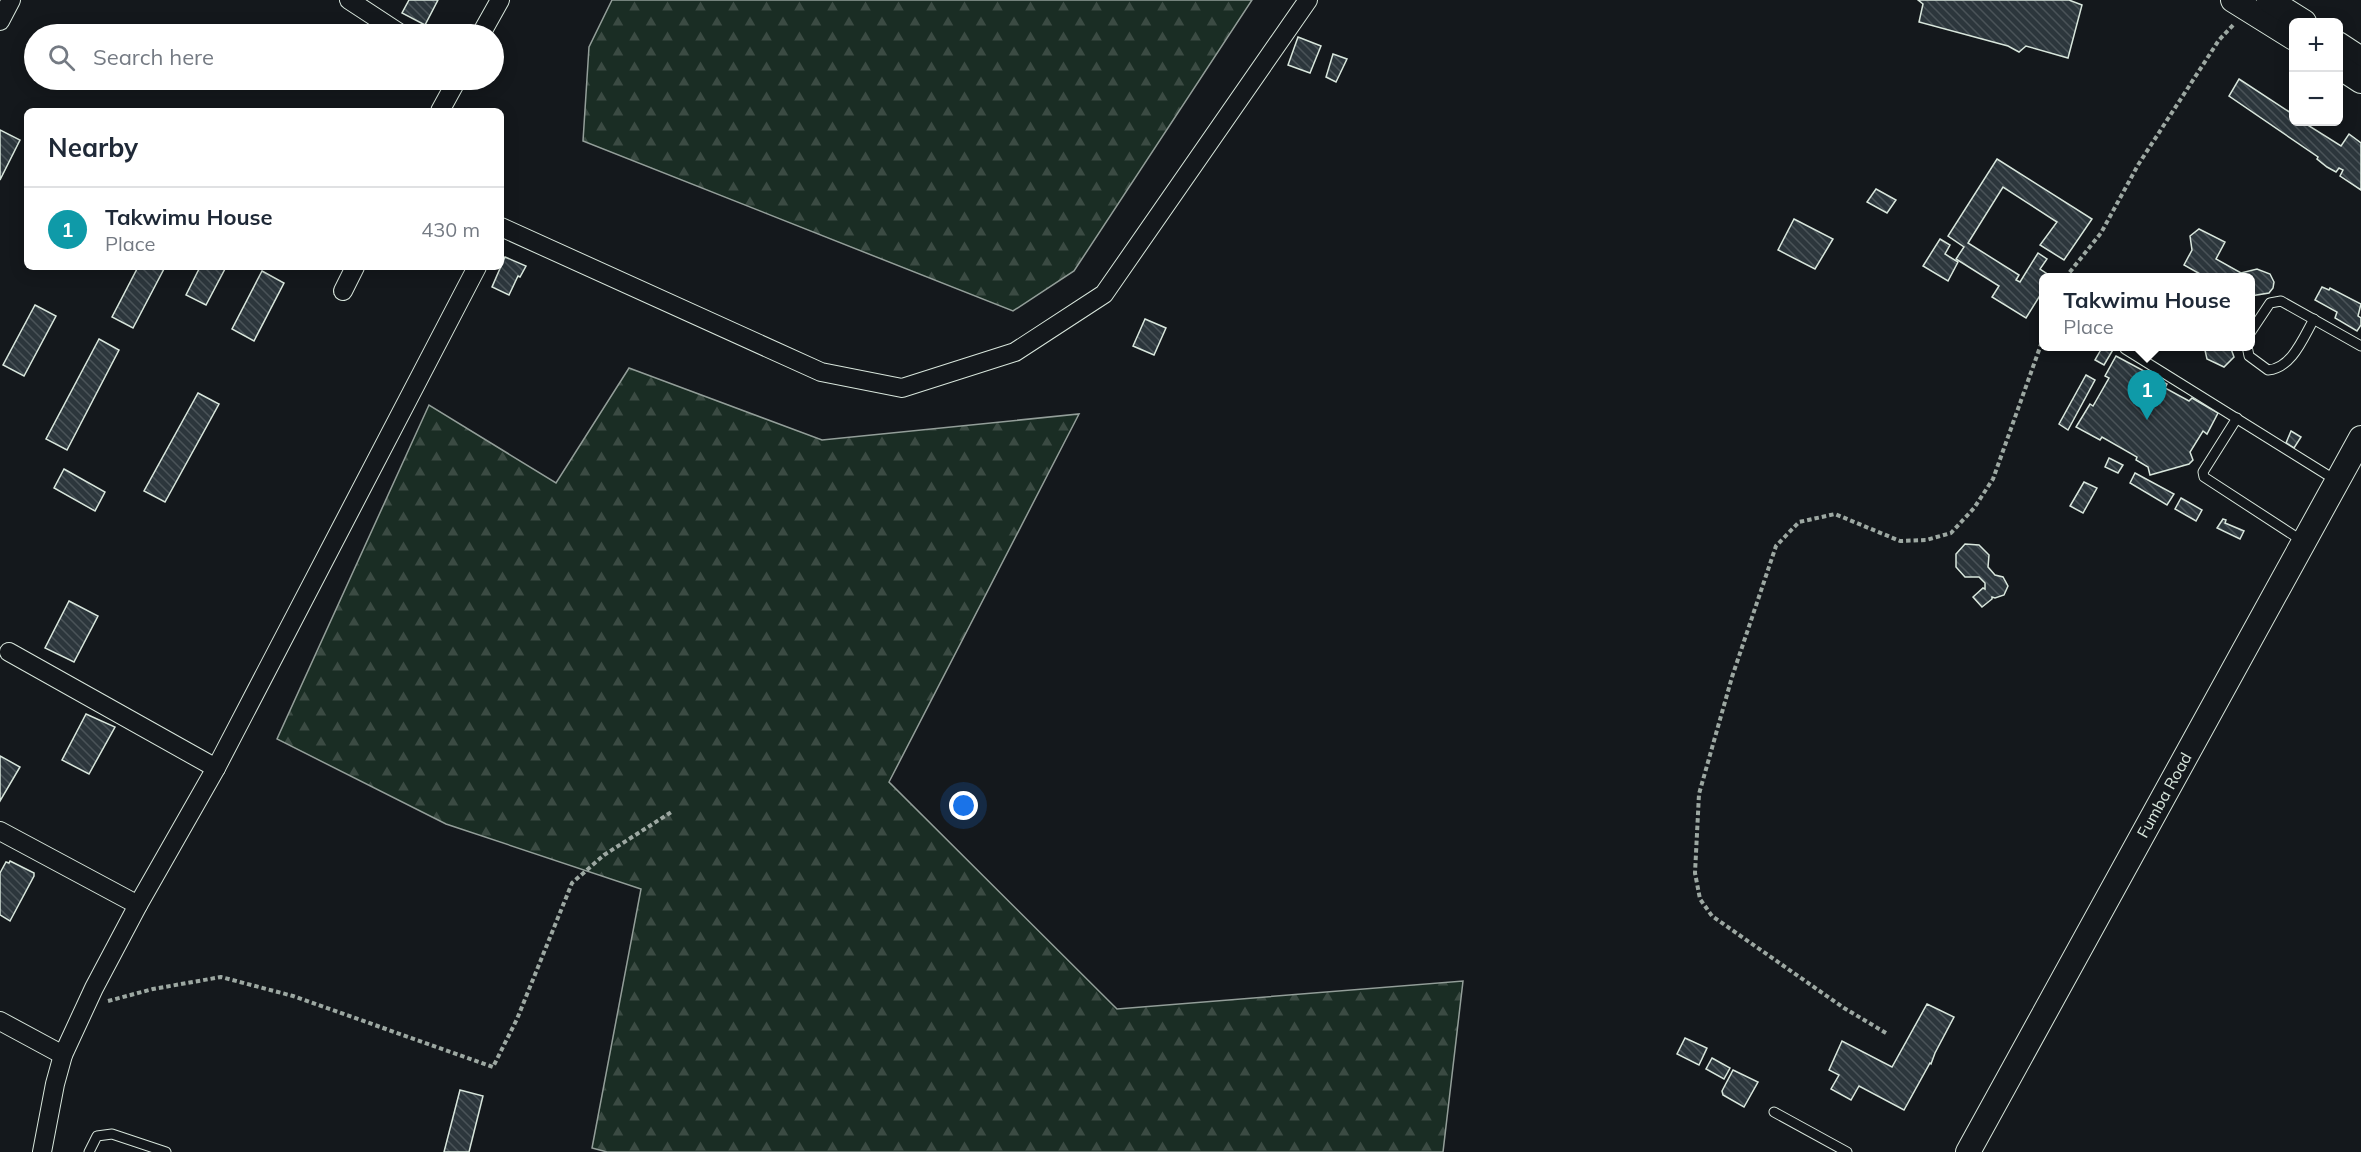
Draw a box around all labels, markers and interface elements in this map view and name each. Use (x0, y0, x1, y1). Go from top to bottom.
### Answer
map controls (2289, 18, 2343, 126)
button: + (2289, 18, 2343, 72)
search box (24, 24, 504, 90)
icon: search (45, 41, 78, 74)
text: Search here (93, 43, 214, 71)
button: − (2289, 72, 2343, 126)
text: Nearby (48, 131, 138, 164)
text: Takwimu House (105, 203, 273, 231)
text: 1 (62, 217, 74, 242)
text: 430 m (421, 217, 480, 242)
text: Place (105, 231, 155, 256)
popup (2039, 273, 2255, 351)
text: Takwimu House (2063, 286, 2231, 314)
text: Place (2063, 314, 2114, 339)
pin: 1 (2128, 370, 2166, 420)
street label: Fumba Road (2132, 749, 2196, 841)
your location (949, 791, 978, 820)

